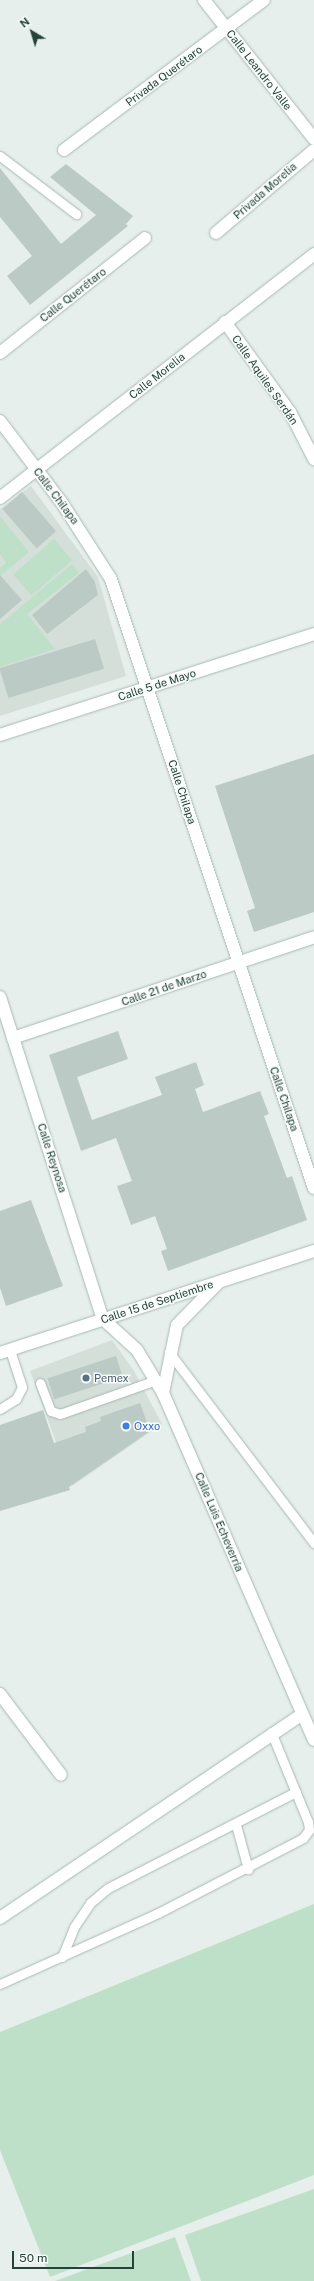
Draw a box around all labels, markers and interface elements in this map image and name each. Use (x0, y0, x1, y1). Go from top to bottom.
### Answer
north arrow (12, 12, 52, 52)
text: N (18, 15, 32, 30)
street label: Calle Leandro Valle (223, 27, 295, 113)
street label: Privada Querétaro (123, 43, 205, 109)
street label: Privada Morelia (231, 160, 299, 222)
street label: Calle Querétaro (37, 265, 109, 325)
street label: Calle Aquiles Serdán (229, 333, 301, 427)
street label: Calle Morelia (126, 350, 188, 402)
street label: Calle Chilapa (30, 465, 82, 527)
street label: Calle 5 de Mayo (116, 666, 198, 704)
street label: Calle Chilapa (165, 758, 199, 826)
street label: Calle 21 de Marzo (120, 967, 208, 1009)
street label: Calle Chilapa (267, 1065, 301, 1133)
street label: Calle Reynosa (35, 1122, 69, 1194)
street label: Calle 15 de Septiembre (99, 1277, 215, 1327)
place label: Pemex (94, 1371, 129, 1385)
marker: Pemex (81, 1373, 91, 1383)
place label: Oxxo (134, 1419, 160, 1433)
marker: Oxxo (121, 1421, 131, 1431)
street label: Calle Luis Echeverría (192, 1470, 246, 1574)
scale bar (14, 2243, 136, 2269)
text: 50 m (19, 2251, 47, 2265)

